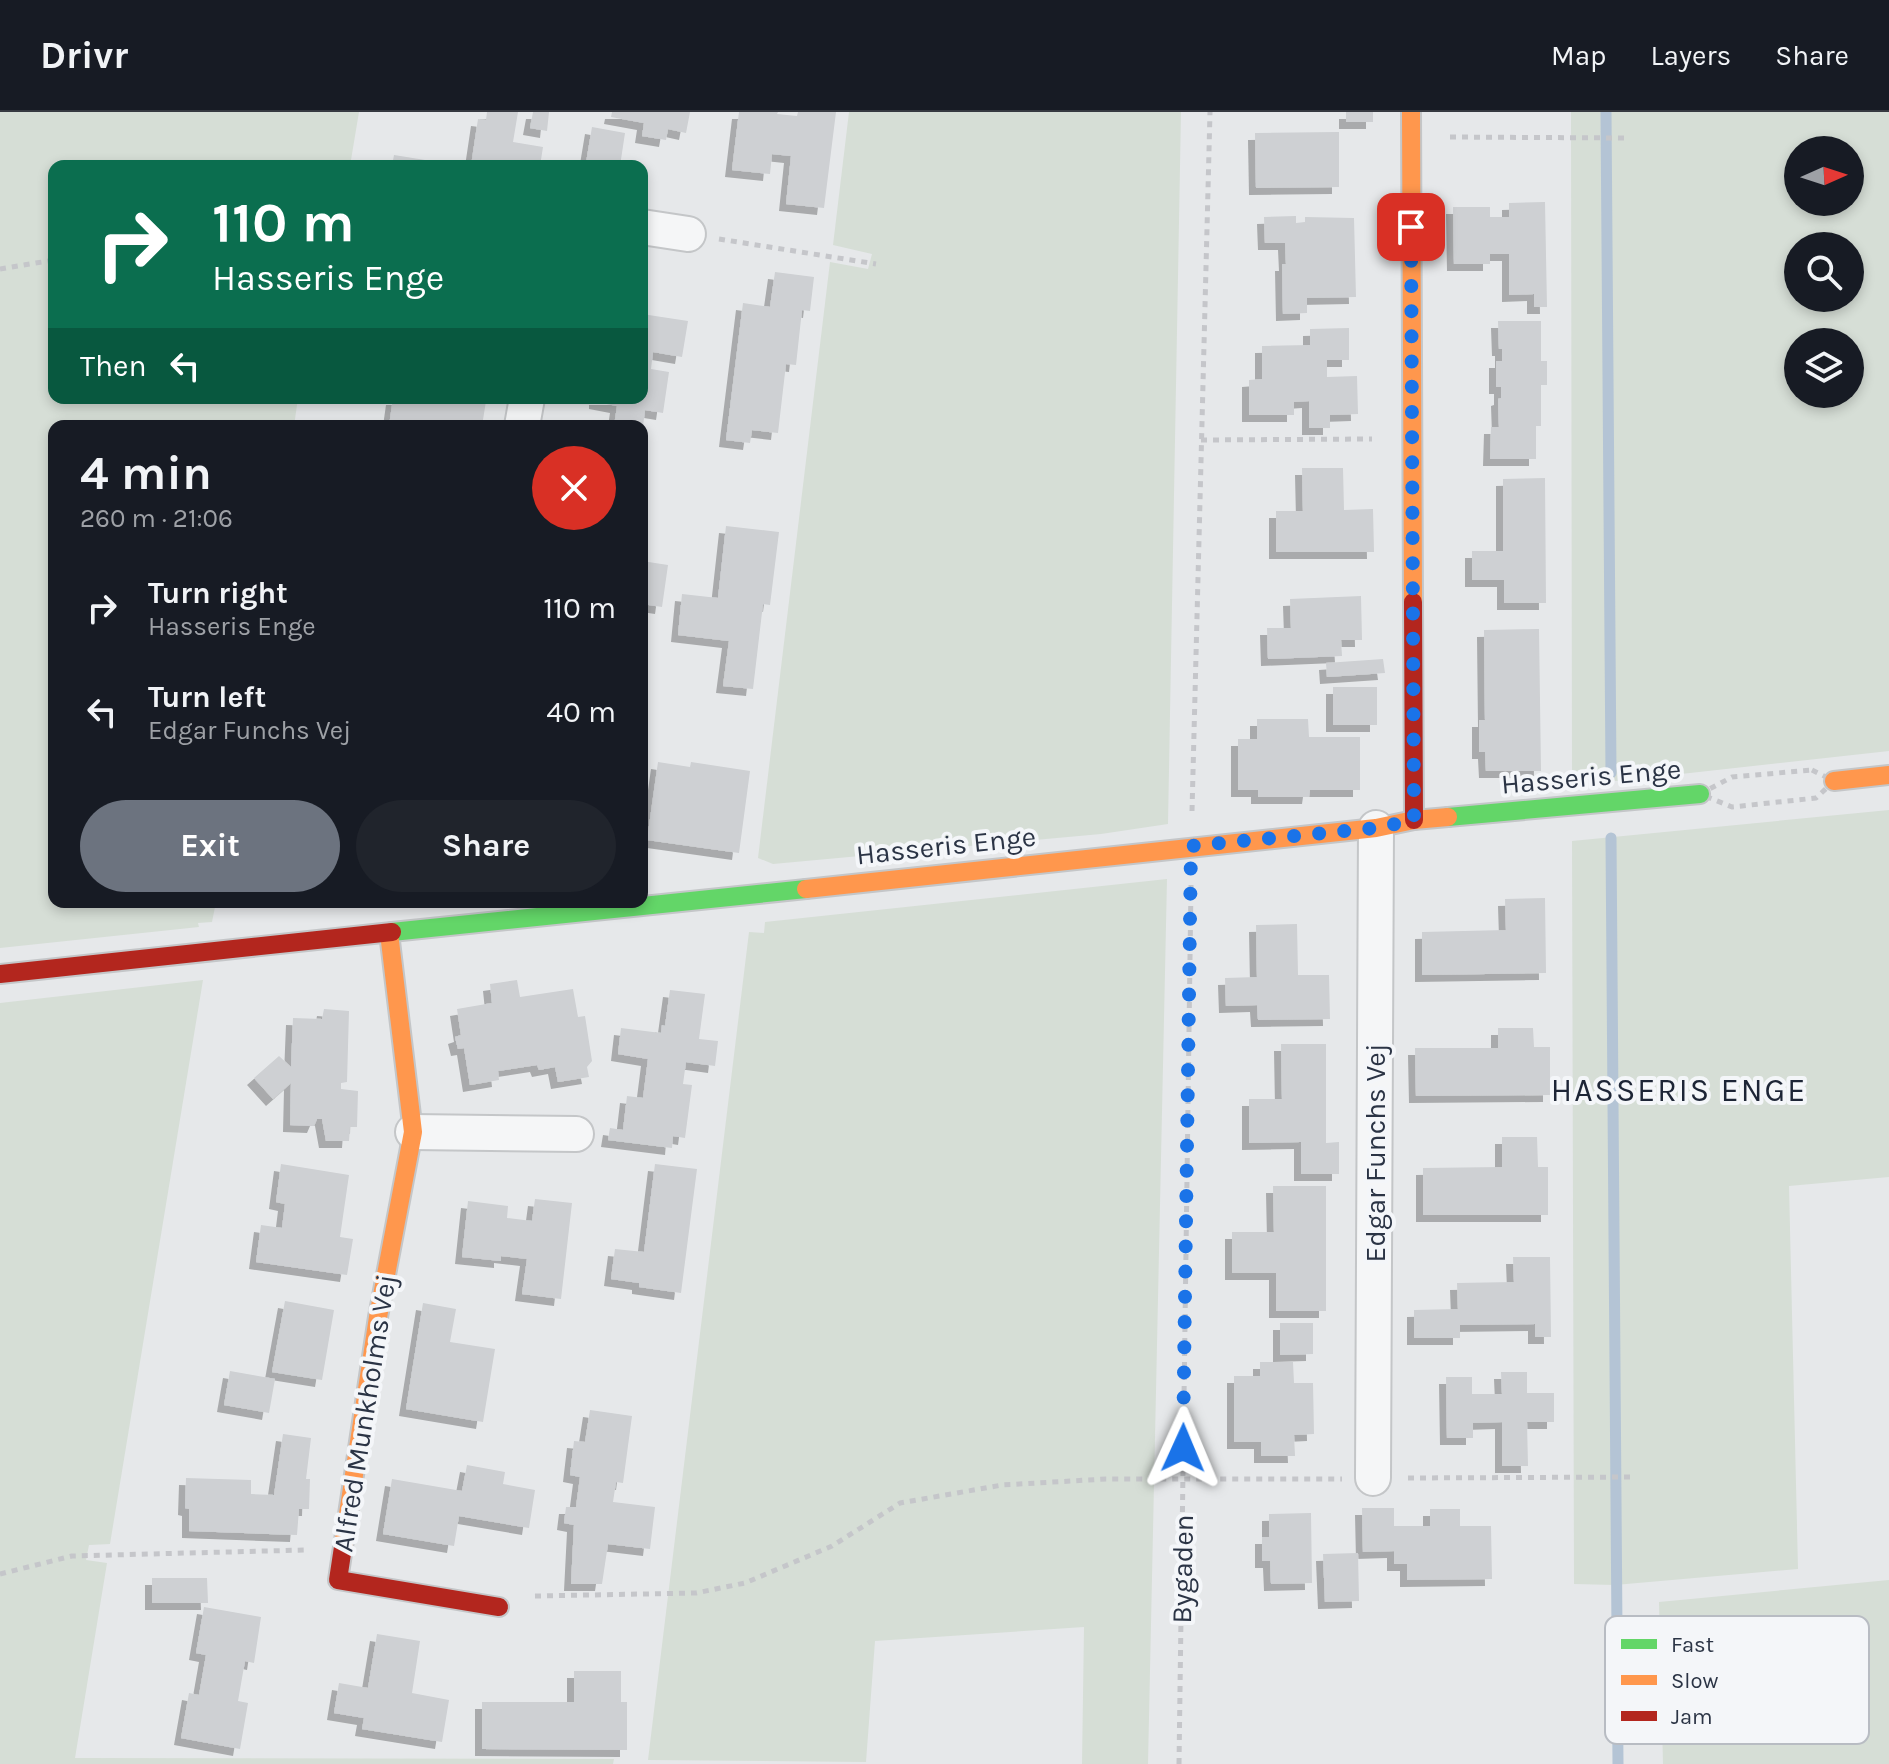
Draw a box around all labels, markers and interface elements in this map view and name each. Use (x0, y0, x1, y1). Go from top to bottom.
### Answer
text: Drivr (40, 33, 128, 78)
text: Map (1551, 39, 1606, 72)
text: Layers (1650, 39, 1731, 72)
text: Share (1775, 39, 1849, 72)
north arrow (1784, 136, 1864, 216)
map controls (1784, 136, 1864, 408)
text: 110 m (212, 190, 355, 255)
icon: right (80, 192, 184, 296)
pin (1377, 193, 1445, 261)
icon: arrive (1389, 205, 1433, 249)
button: search (1784, 232, 1864, 312)
text: Hasseris Enge (212, 257, 444, 299)
button: layers (1784, 328, 1864, 408)
icon: left (163, 344, 207, 388)
text: Then (80, 348, 147, 384)
text: 4 min (80, 445, 212, 501)
button: close (532, 446, 616, 530)
text: 260 m · 21:06 (80, 503, 233, 534)
text: Turn right (148, 575, 288, 611)
icon: right (80, 586, 124, 630)
text: 110 m (543, 590, 616, 626)
text: Hasseris Enge (148, 611, 316, 642)
text: Turn left (148, 679, 266, 715)
icon: left (80, 690, 124, 734)
text: 40 m (546, 694, 616, 730)
text: Edgar Funchs Vej (148, 715, 351, 746)
street label: Hasseris Enge (1500, 752, 1682, 801)
button: Exit (80, 800, 340, 892)
button: Share (356, 800, 616, 892)
street label: Hasseris Enge (855, 820, 1038, 871)
street label: Edgar Funchs Vej (1359, 1044, 1392, 1262)
district label: HASSERIS ENGE (1551, 1072, 1807, 1109)
street label: Alfred Munkholms Vej (326, 1272, 403, 1554)
position arrow (1141, 1406, 1225, 1490)
street label: Bygaden (1165, 1514, 1200, 1624)
legend (1605, 1616, 1869, 1744)
text: Fast (1671, 1632, 1714, 1658)
text: Slow (1671, 1668, 1718, 1694)
text: Jam (1671, 1704, 1713, 1730)

